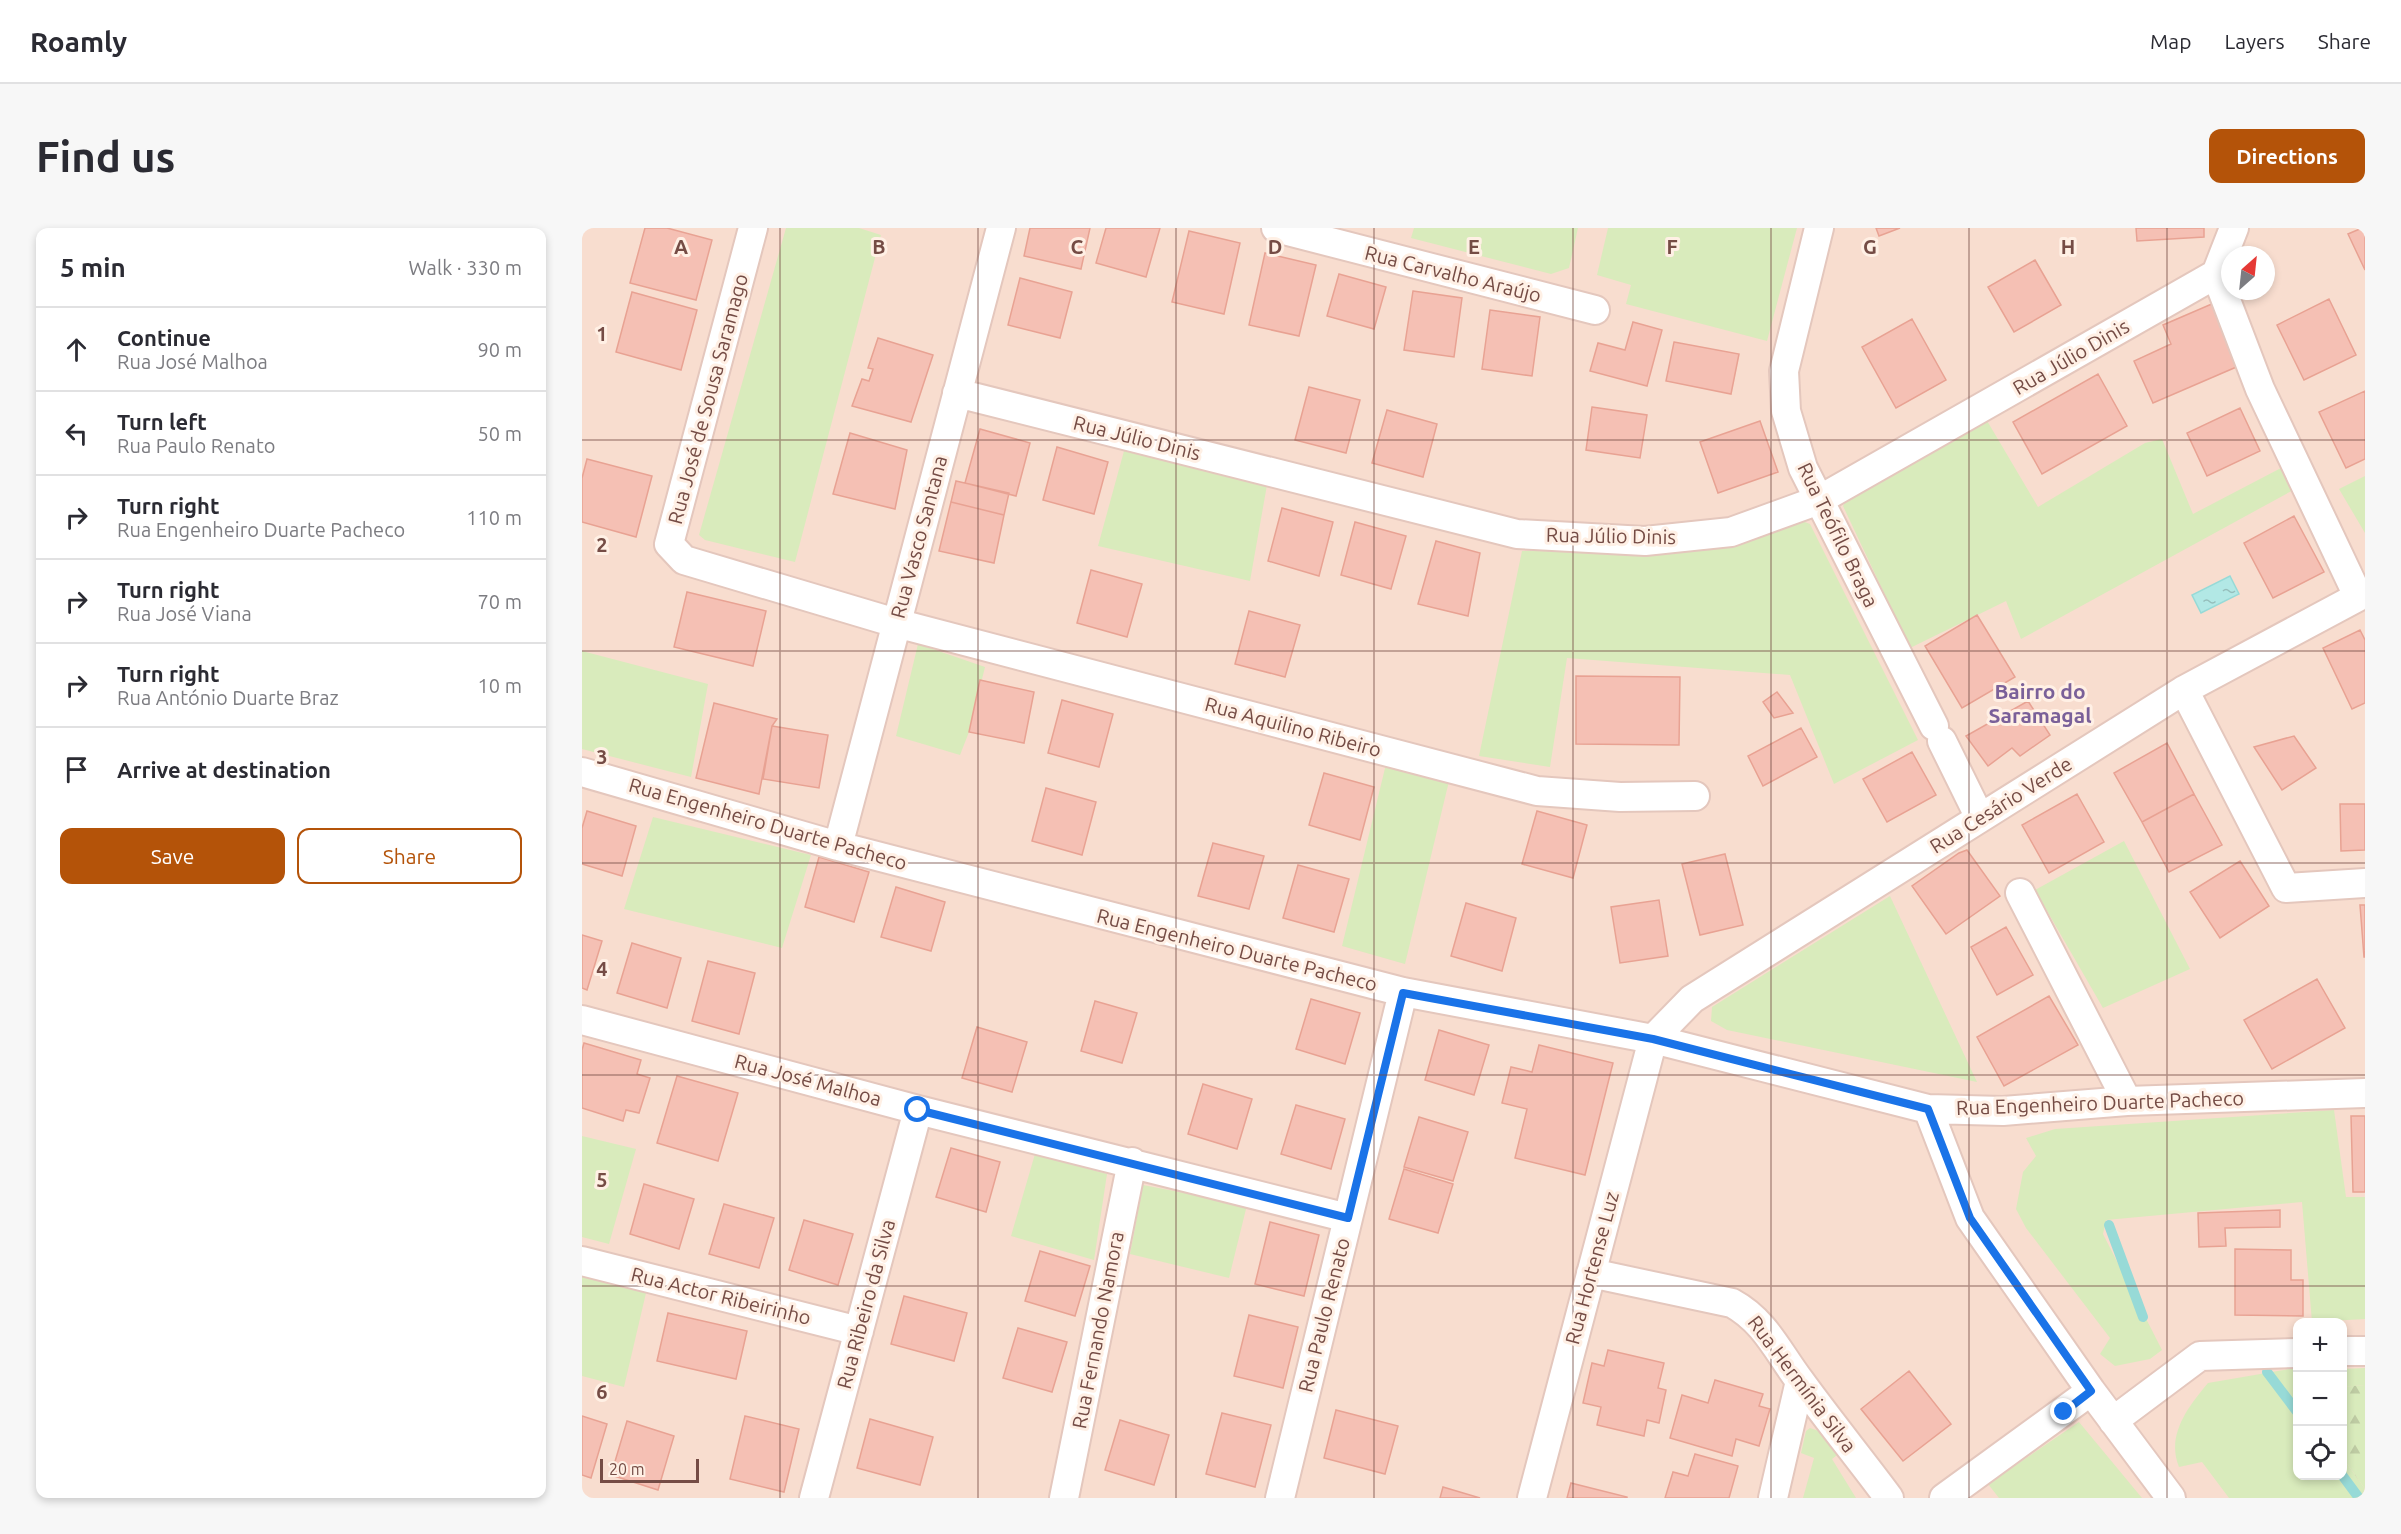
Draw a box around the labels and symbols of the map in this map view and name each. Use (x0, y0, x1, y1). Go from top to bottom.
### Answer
text: A (674, 235, 688, 258)
text: B (872, 235, 886, 258)
text: C (1071, 235, 1084, 258)
text: D (1268, 235, 1282, 258)
text: E (1468, 235, 1480, 258)
text: F (1666, 235, 1678, 258)
text: G (1863, 235, 1877, 258)
text: H (2061, 235, 2075, 258)
street label: Rua Carvalho Araújo (1362, 240, 1544, 307)
north arrow (2221, 246, 2275, 300)
street label: Rua José de Sousa Saramago (663, 271, 752, 527)
street label: Rua Júlio Dinis (2009, 314, 2133, 399)
text: 1 (596, 322, 608, 345)
street label: Rua Júlio Dinis (1071, 411, 1203, 464)
street label: Rua Vasco Santana (886, 453, 951, 621)
street label: Rua Teófilo Braga (1793, 459, 1883, 611)
street label: Rua Júlio Dinis (1546, 523, 1676, 548)
text: 2 (596, 533, 608, 556)
district label: Bairro do Saramagal (1988, 679, 2092, 727)
street label: Rua Aquilino Ribeiro (1202, 692, 1384, 761)
text: 3 (596, 745, 608, 768)
street label: Rua Cesário Verde (1926, 752, 2076, 858)
street label: Rua Engenheiro Duarte Pacheco (626, 773, 910, 874)
street label: Rua Engenheiro Duarte Pacheco (1095, 904, 1380, 996)
text: 4 (596, 957, 608, 980)
street label: Rua José Malhoa (732, 1049, 884, 1110)
street label: Rua Engenheiro Duarte Pacheco (1956, 1086, 2244, 1119)
route start (904, 1096, 930, 1122)
text: 5 (596, 1168, 608, 1191)
street label: Rua Hortense Luz (1560, 1189, 1623, 1347)
street label: Rua Ribeiro da Silva (832, 1217, 899, 1391)
street label: Rua Fernando Namora (1067, 1229, 1128, 1430)
street label: Rua Paulo Renato (1293, 1235, 1354, 1395)
street label: Rua Actor Ribeirinho (629, 1262, 813, 1329)
street label: Rua Hermínia Silva (1744, 1311, 1861, 1457)
text: 6 (596, 1380, 608, 1403)
route end (2050, 1398, 2076, 1424)
scale bar (600, 1456, 699, 1484)

